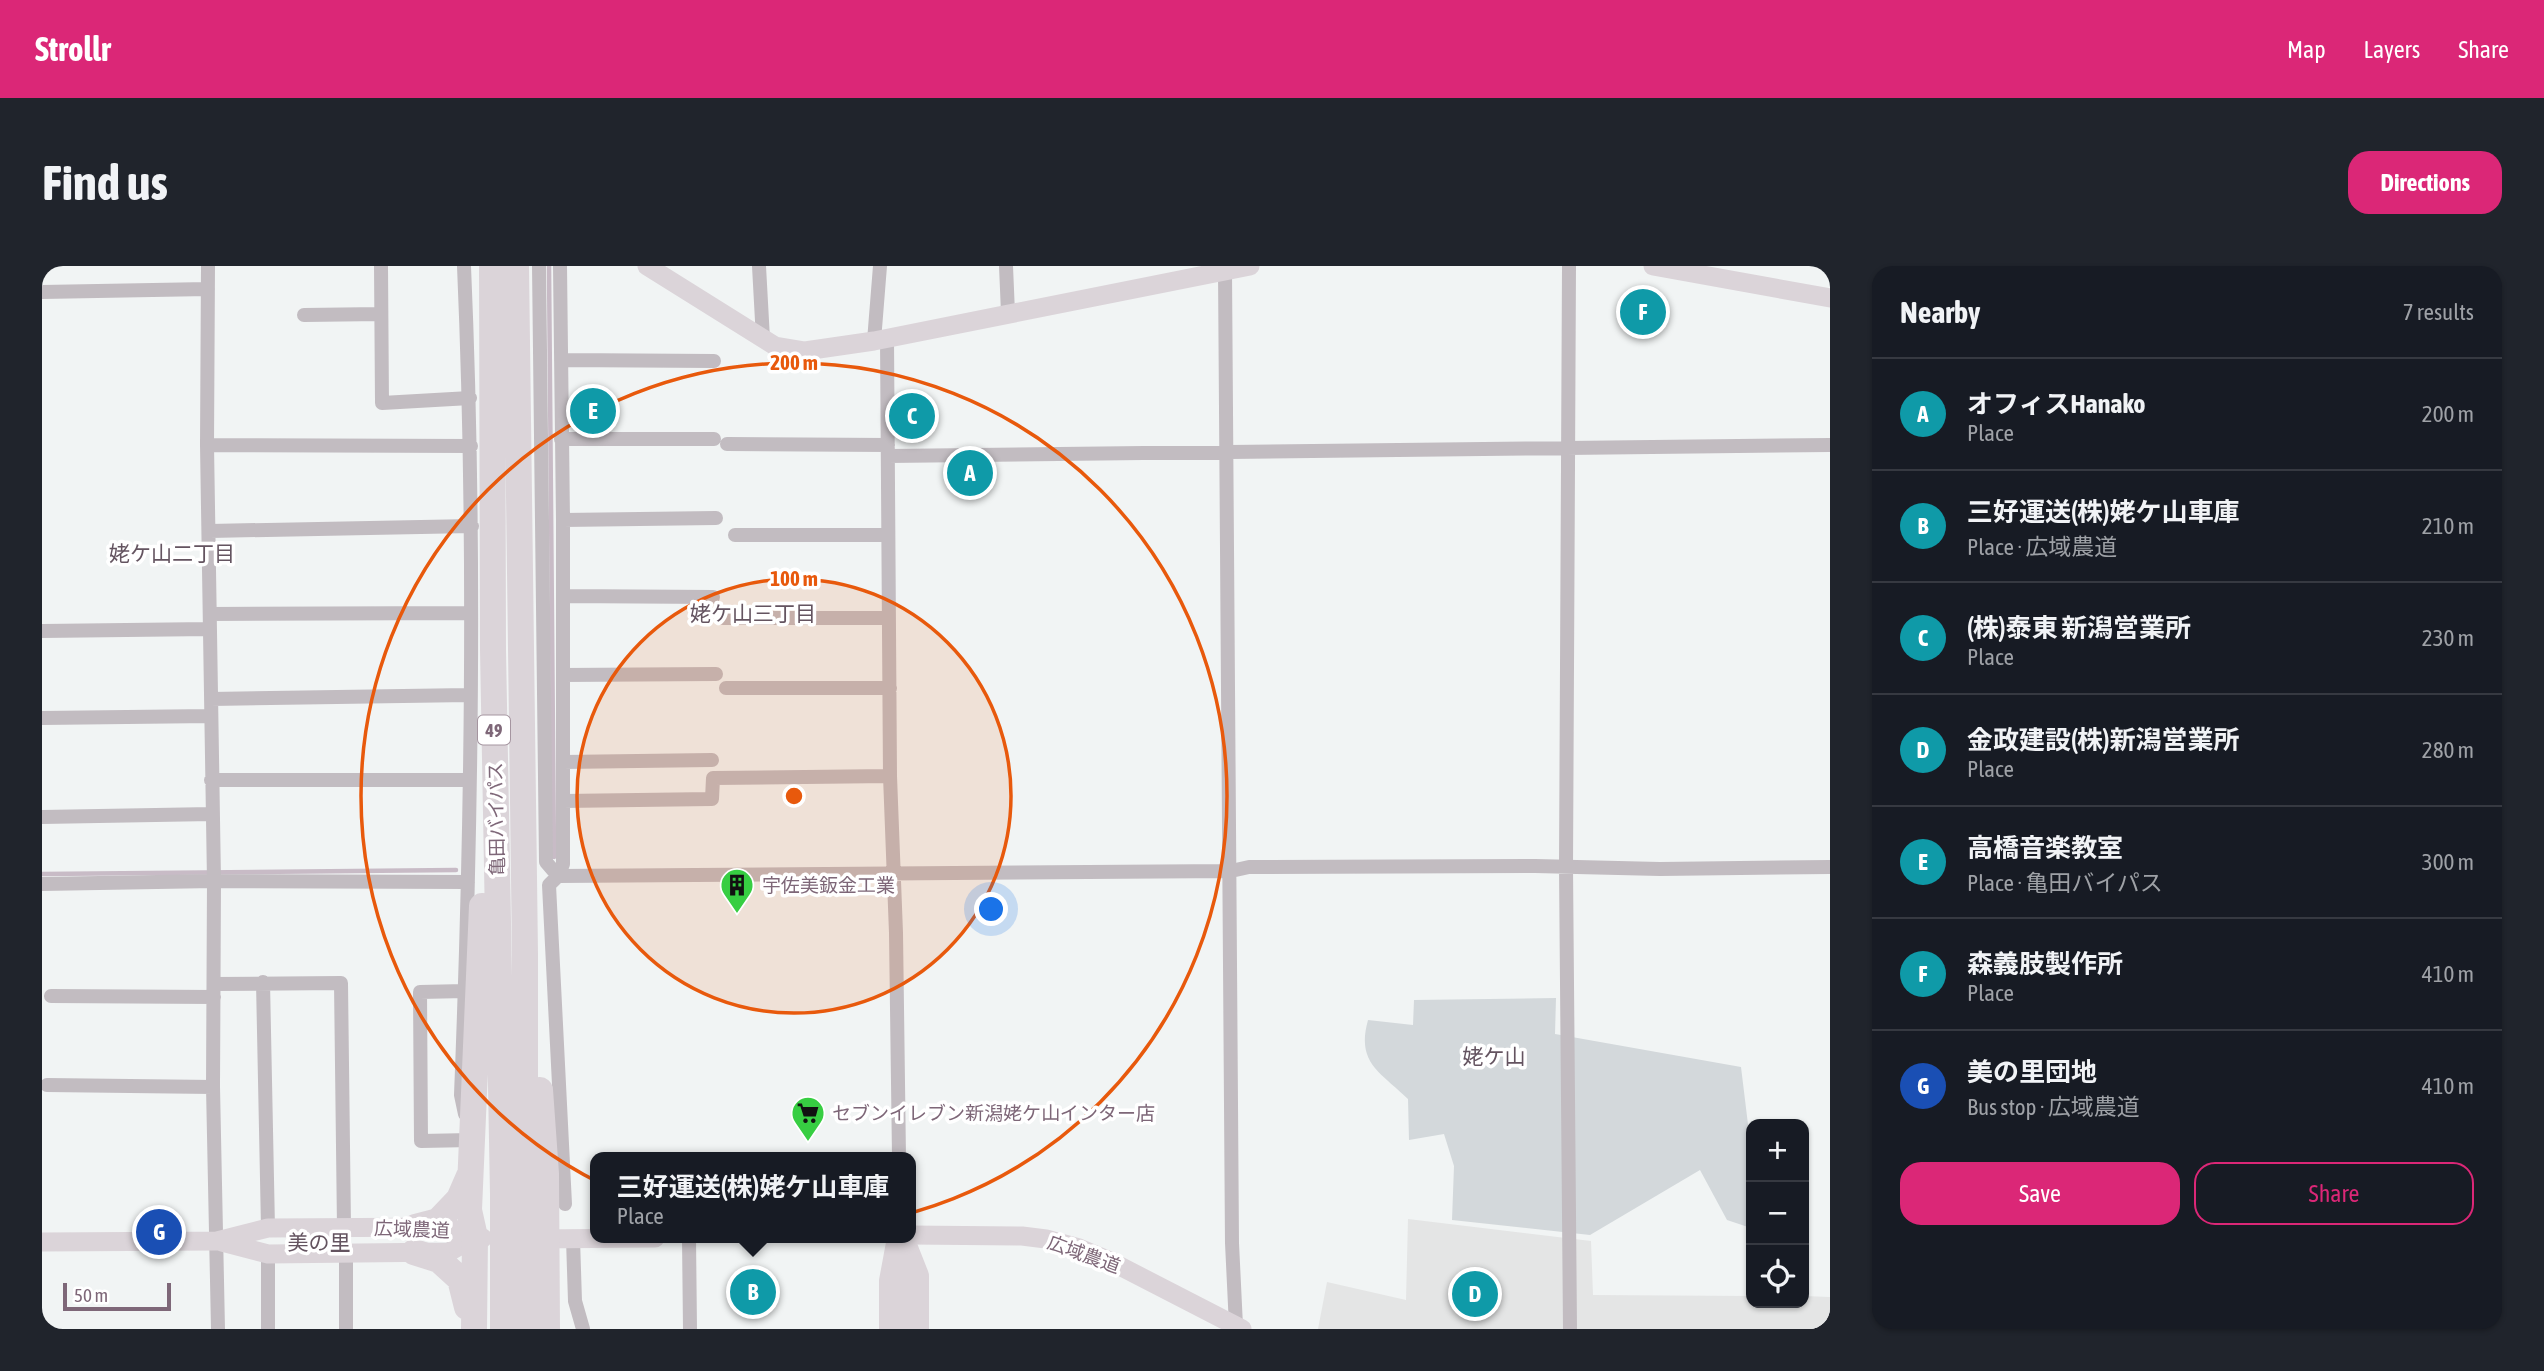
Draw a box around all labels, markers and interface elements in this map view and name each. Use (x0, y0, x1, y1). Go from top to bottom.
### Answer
text: Strollr (35, 30, 111, 68)
text: Map (2287, 36, 2326, 63)
text: Layers (2364, 36, 2420, 63)
text: Share (2458, 36, 2509, 63)
button: Directions (2348, 151, 2502, 214)
text: Find us (42, 154, 168, 210)
pin: F (1620, 286, 1666, 338)
text: Nearby (1900, 295, 1980, 329)
text: 7 results (2403, 299, 2474, 325)
text: 200 m (770, 350, 818, 374)
pin: E (570, 385, 616, 437)
text: オフィスHanako (1967, 389, 2146, 419)
pin: C (889, 390, 935, 442)
text: A (1917, 401, 1929, 427)
text: 200 m (2422, 401, 2474, 427)
text: Place (1967, 420, 2014, 446)
pin: A (947, 447, 993, 499)
text: 三好運送(株)姥ケ山車庫 (1967, 497, 2239, 527)
text: B (1918, 513, 1928, 539)
text: 210 m (2422, 513, 2474, 539)
text: Place · 広域農道 (1967, 534, 2117, 560)
district label: 姥ケ山二丁目 (109, 541, 235, 565)
text: 100 m (770, 566, 818, 590)
district label: 姥ケ山三丁目 (690, 601, 816, 625)
text: (株)泰東 新潟営業所 (1967, 613, 2191, 643)
text: C (1918, 625, 1928, 651)
text: 230 m (2422, 625, 2474, 651)
text: Place (1967, 644, 2014, 670)
road number: 49 (478, 716, 510, 744)
text: 金政建設(株)新潟営業所 (1967, 725, 2239, 755)
text: D (1917, 737, 1929, 763)
text: 280 m (2422, 737, 2474, 763)
text: Place (1967, 756, 2014, 782)
street label: 亀田バイパス (484, 762, 508, 876)
centre of rings (782, 784, 806, 808)
text: 高橋音楽教室 (1967, 833, 2123, 863)
text: E (1918, 849, 1928, 875)
text: 300 m (2422, 849, 2474, 875)
building icon: 宇佐美鈑金工業 (718, 866, 756, 915)
text: Place · 亀田バイパス (1967, 870, 2163, 896)
place label: 宇佐美鈑金工業 (762, 874, 895, 896)
your location (974, 892, 1008, 926)
text: 森義肢製作所 (1967, 949, 2123, 979)
text: F (1918, 961, 1928, 987)
text: 410 m (2422, 961, 2474, 987)
text: Place (1967, 980, 2014, 1006)
district label: 姥ケ山 (1463, 1044, 1526, 1068)
text: 美の里団地 (1967, 1057, 2097, 1087)
text: G (1917, 1073, 1929, 1099)
text: 410 m (2422, 1073, 2474, 1099)
supermarket icon: セブンイレブン新潟姥ケ山インター店 (789, 1094, 827, 1143)
text: Bus stop · 広域農道 (1967, 1094, 2140, 1120)
place label: セブンイレブン新潟姥ケ山インター店 (832, 1102, 1155, 1124)
map controls (1746, 1119, 1809, 1308)
button: + (1746, 1119, 1809, 1182)
popup (590, 1152, 916, 1243)
button: Save (1900, 1162, 2180, 1225)
button: Share (2194, 1162, 2474, 1225)
text: 三好運送(株)姥ケ山車庫 (617, 1172, 889, 1202)
button: − (1746, 1182, 1809, 1245)
text: Place (617, 1203, 664, 1229)
pin: G (136, 1206, 182, 1258)
street label: 広域農道 (374, 1217, 450, 1241)
district label: 美の里 (288, 1230, 351, 1254)
street label: 広域農道 (1045, 1231, 1123, 1277)
button: locate (1746, 1245, 1809, 1308)
pin: B (730, 1266, 776, 1318)
pin: D (1452, 1268, 1498, 1320)
scale bar (63, 1280, 172, 1312)
text: 50 m (74, 1284, 108, 1306)

